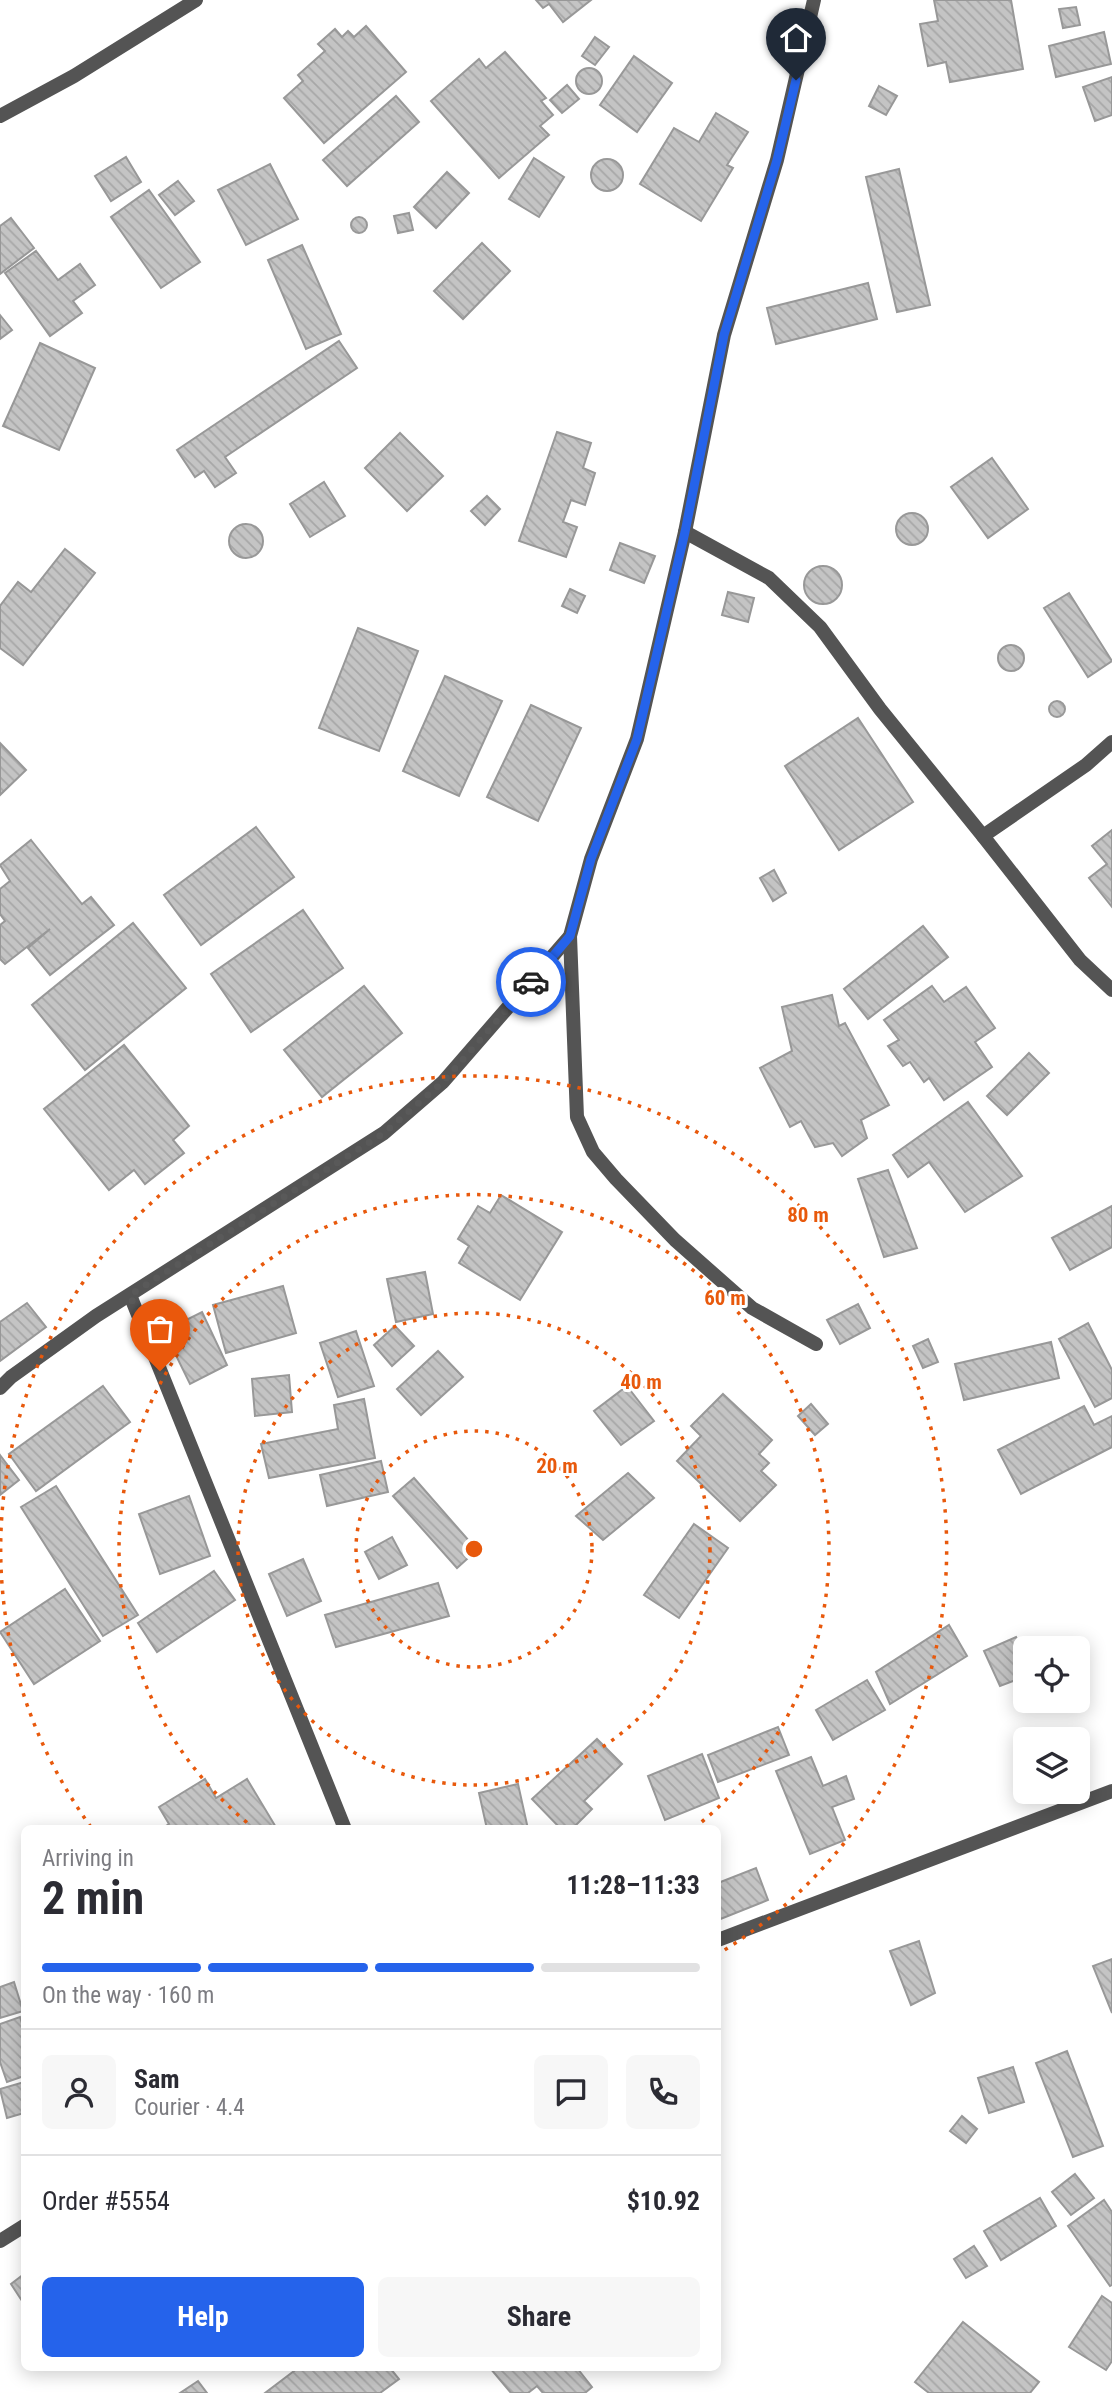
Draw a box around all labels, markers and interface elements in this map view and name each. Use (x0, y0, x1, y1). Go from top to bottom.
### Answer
pin (766, 8, 826, 80)
icon: home (777, 19, 815, 57)
courier (496, 947, 566, 1017)
icon: car (512, 963, 550, 1001)
text: 80 m (787, 1203, 829, 1227)
text: 60 m (704, 1286, 746, 1310)
pin (130, 1299, 190, 1371)
icon: bag (141, 1310, 179, 1348)
text: 40 m (620, 1370, 662, 1394)
text: 20 m (536, 1454, 578, 1478)
centre of rings (462, 1537, 486, 1561)
map controls (1013, 1636, 1090, 1804)
button: locate (1013, 1636, 1090, 1713)
button: layers (1013, 1727, 1090, 1804)
text: Arriving in (42, 1845, 134, 1872)
text: 11:28–11:33 (566, 1870, 700, 1900)
text: 2 min (42, 1871, 144, 1925)
text: On the way · 160 m (42, 1982, 214, 2009)
button: person (42, 2055, 116, 2129)
button: chat (534, 2055, 608, 2129)
button: phone (626, 2055, 700, 2129)
text: Sam (134, 2064, 180, 2094)
text: Courier · 4.4 (134, 2094, 245, 2121)
text: Order #5554 (42, 2186, 170, 2216)
text: $10.92 (627, 2186, 700, 2216)
button: Help (42, 2277, 364, 2357)
button: Share (378, 2277, 700, 2357)

